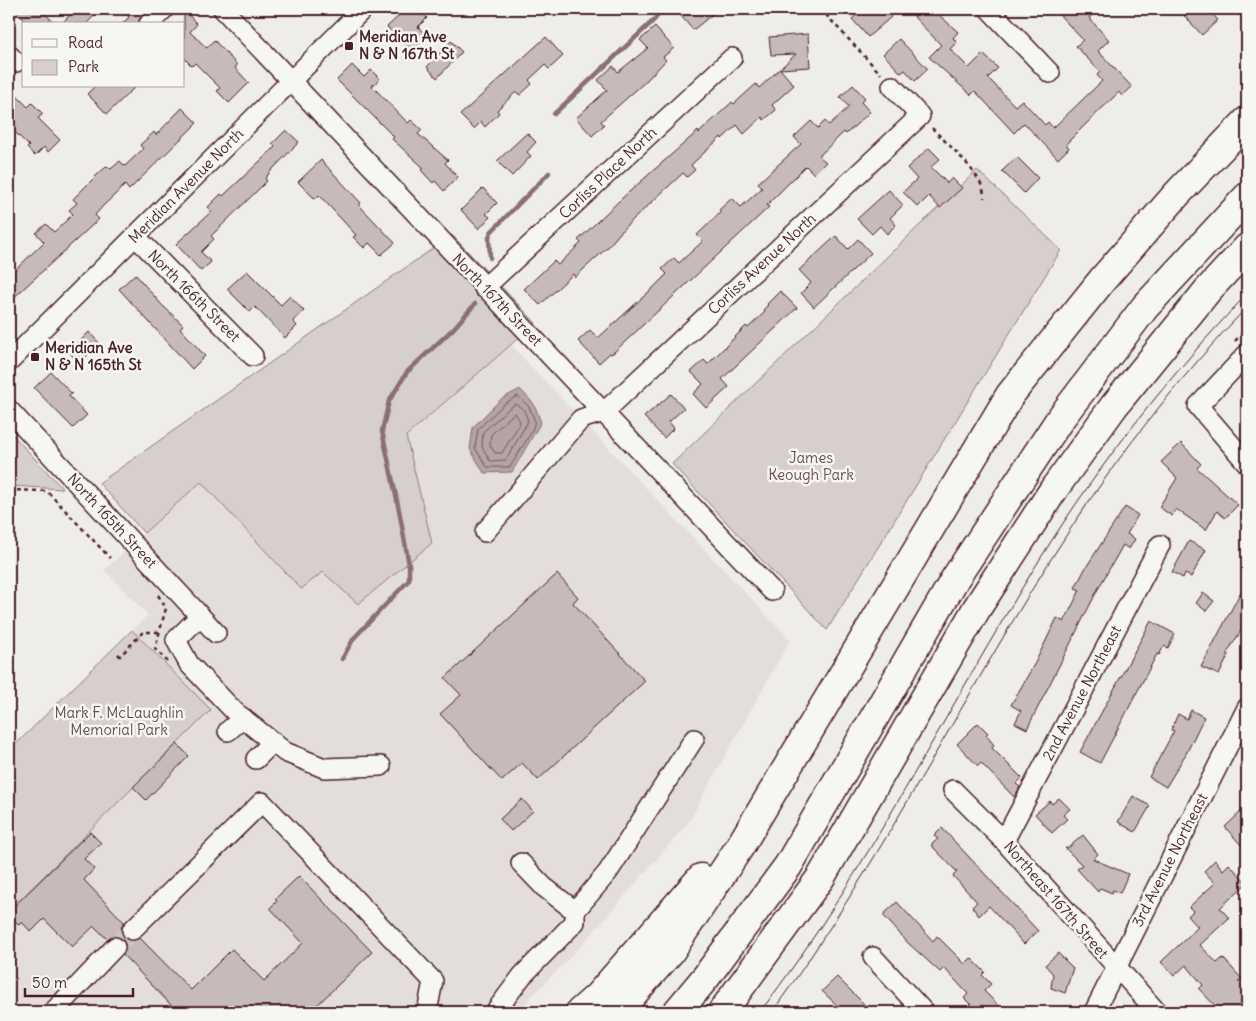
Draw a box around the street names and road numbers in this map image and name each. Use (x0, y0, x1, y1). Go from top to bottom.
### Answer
street label: Corliss Place North (555, 122, 661, 223)
street label: Meridian Avenue North (124, 124, 247, 247)
street label: Corliss Avenue North (704, 209, 820, 319)
street label: North 166th Street (144, 246, 244, 346)
street label: North 167th Street (448, 249, 546, 350)
street label: North 165th Street (64, 469, 161, 572)
street label: 2nd Avenue Northeast (1038, 622, 1125, 764)
street label: 3rd Avenue Northeast (1128, 790, 1212, 930)
street label: Northeast 167th Street (1000, 837, 1113, 962)

